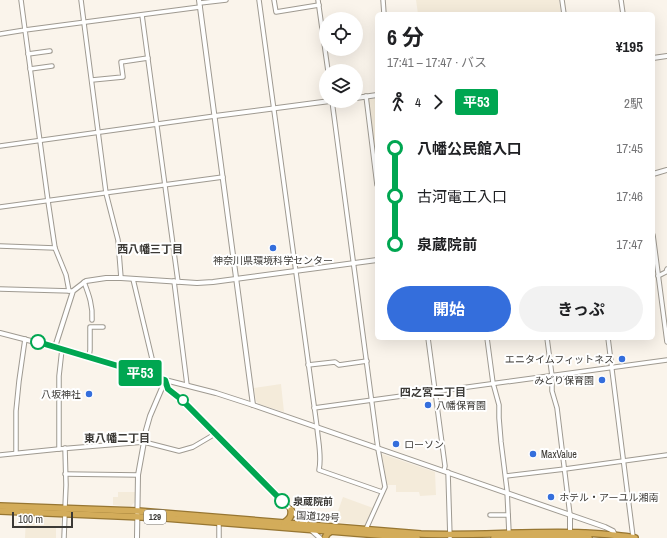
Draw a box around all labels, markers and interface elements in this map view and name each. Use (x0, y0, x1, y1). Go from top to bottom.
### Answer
map controls (319, 12, 363, 108)
button: locate (319, 12, 363, 56)
text: 6 分 (387, 22, 424, 52)
text: ¥195 (616, 36, 643, 57)
text: 17:41 – 17:47 · バス (387, 54, 487, 71)
button: layers (319, 64, 363, 108)
icon: walk (387, 91, 409, 113)
icon: forward (427, 91, 449, 113)
text: 平53 (463, 93, 490, 111)
text: 4 (415, 94, 421, 111)
text: 2駅 (624, 95, 643, 112)
text: 八幡公民館入口 (417, 138, 522, 159)
text: 17:45 (616, 140, 643, 157)
text: 古河電工入口 (417, 186, 507, 207)
text: 17:46 (616, 188, 643, 205)
text: 泉蔵院前 (417, 234, 477, 255)
text: 17:47 (616, 236, 643, 253)
district label: 西八幡三丁目 (117, 242, 183, 256)
marker: 神奈川県環境科学センター (268, 243, 278, 253)
place label: 神奈川県環境科学センター (213, 254, 333, 267)
button: 開始 (387, 286, 511, 332)
button: きっぷ (519, 286, 643, 332)
unlabelled marker (30, 334, 46, 350)
place label: エニタイムフィットネス (505, 353, 614, 366)
marker: エニタイムフィットネス (617, 354, 627, 364)
line badge: 平53 (117, 360, 163, 386)
text: 平53 (127, 364, 153, 382)
place label: みどり保育園 (534, 374, 594, 387)
marker: みどり保育園 (597, 375, 607, 385)
district label: 四之宮二丁目 (400, 385, 466, 399)
place label: 八坂神社 (41, 388, 81, 401)
marker: 八坂神社 (84, 389, 94, 399)
unlabelled marker (177, 394, 189, 406)
place label: 八幡保育園 (436, 399, 486, 412)
marker: 八幡保育園 (423, 400, 433, 410)
district label: 東八幡二丁目 (84, 431, 150, 445)
place label: ローソン (404, 438, 444, 451)
marker: ローソン (391, 439, 401, 449)
place label: MaxValue (541, 448, 577, 461)
marker: MaxValue (528, 449, 538, 459)
place label: ホテル・アーユル湘南 (559, 491, 658, 504)
marker: ホテル・アーユル湘南 (546, 492, 556, 502)
marker: 泉蔵院前 (274, 493, 290, 509)
place label: 泉蔵院前 (293, 495, 333, 508)
street label: 国道129号 (296, 508, 340, 525)
scale bar (12, 510, 73, 529)
road number: 129 (144, 510, 166, 524)
text: 100 m (18, 512, 43, 526)

